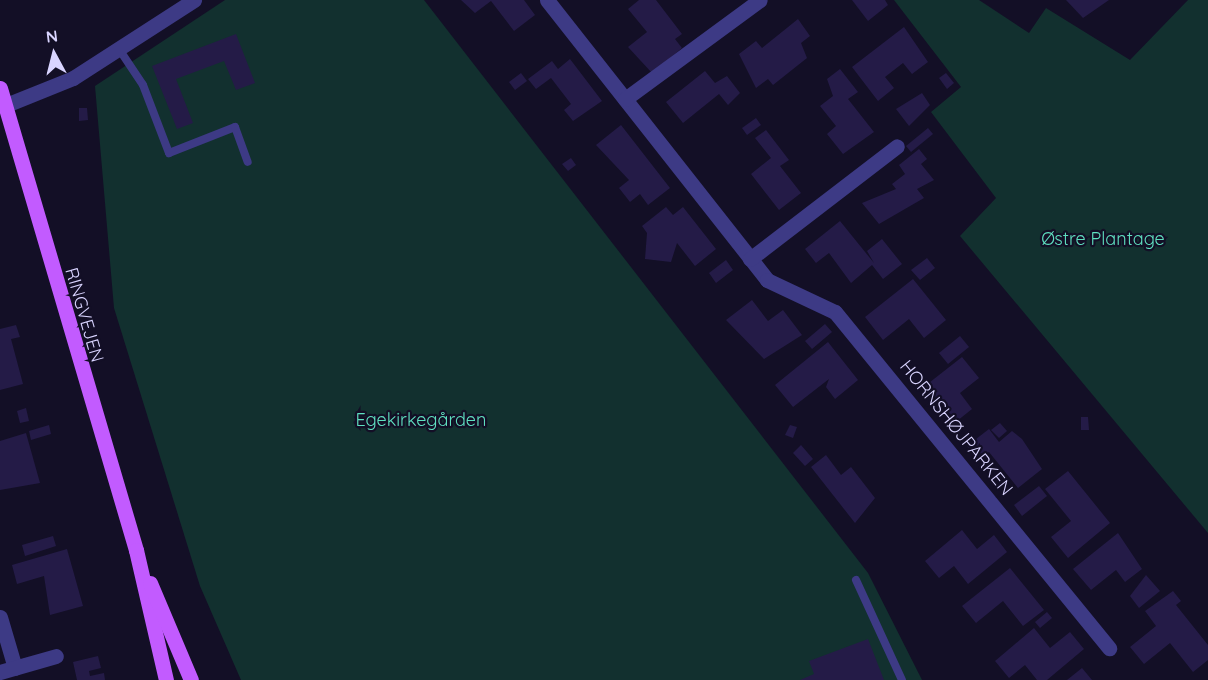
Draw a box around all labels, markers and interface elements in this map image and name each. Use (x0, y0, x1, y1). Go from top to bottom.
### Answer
north arrow (24, 24, 84, 84)
text: N (45, 25, 59, 47)
park label: Østre Plantage (1041, 228, 1165, 250)
street label: RINGVEJEN (60, 265, 108, 365)
street label: HORNSHØJPARKEN (895, 356, 1017, 500)
park label: Egekirkegården (356, 409, 486, 431)

